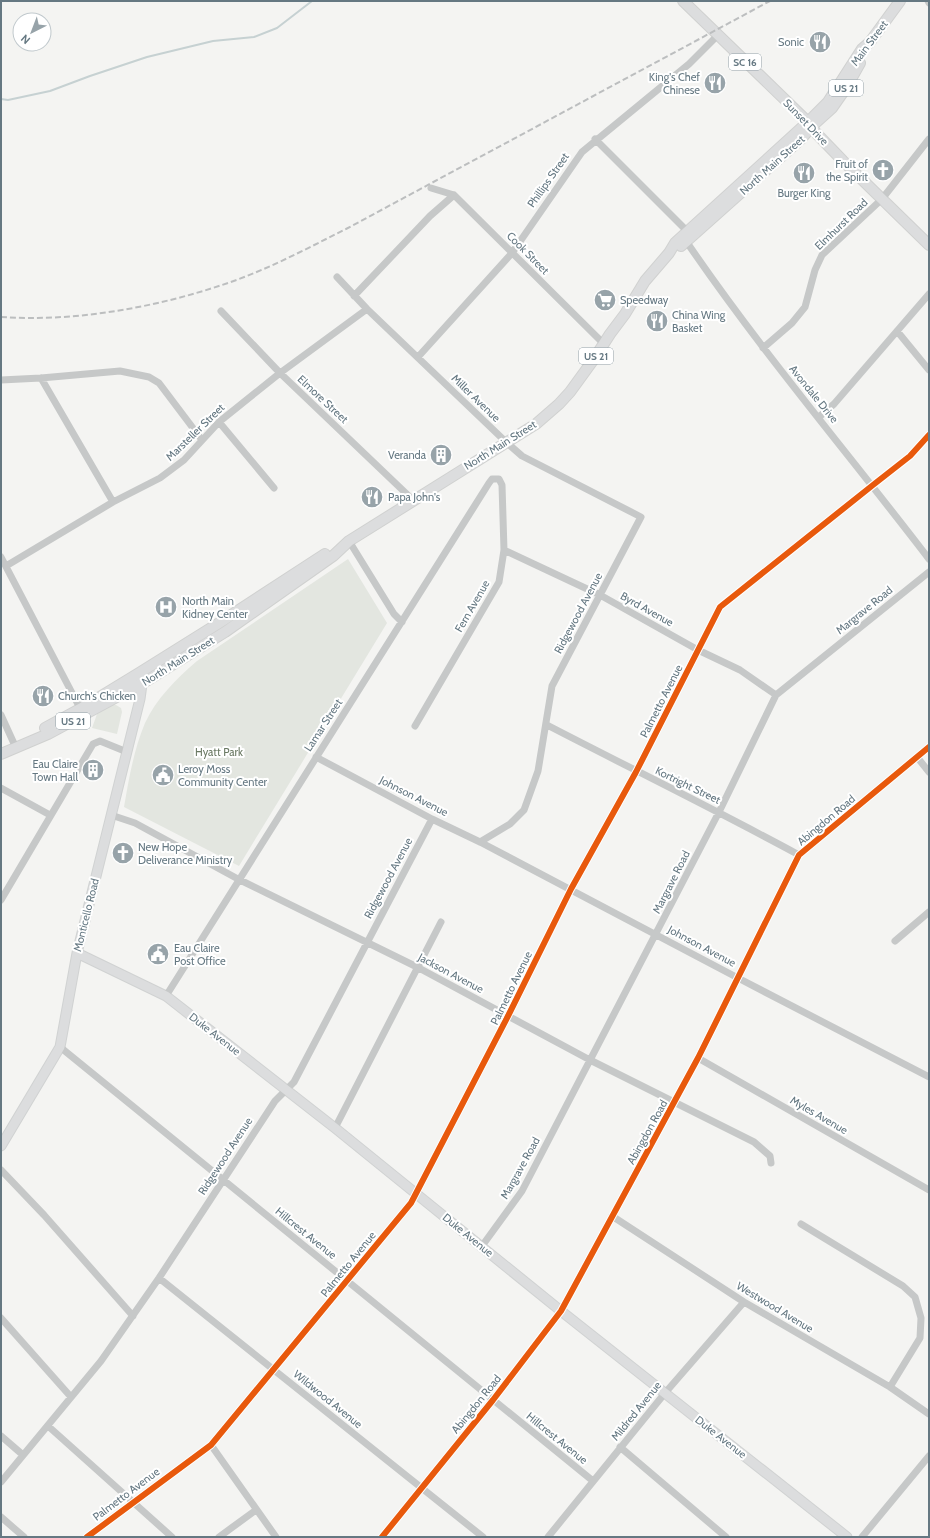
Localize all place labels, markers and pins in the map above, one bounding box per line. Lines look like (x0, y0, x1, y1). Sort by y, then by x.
restaurant icon: Sonic (807, 29, 833, 55)
place label: Sonic (778, 35, 804, 49)
place label: King's Chef Chinese (649, 70, 700, 97)
restaurant icon: King's Chef Chinese (702, 70, 728, 96)
place label: Fruit of the Spirit (826, 157, 868, 184)
church icon: Fruit of the Spirit (870, 157, 896, 183)
restaurant icon: Burger King (791, 160, 817, 186)
place label: Burger King (777, 186, 831, 200)
supermarket icon: Speedway (592, 287, 618, 313)
place label: Speedway (620, 293, 669, 307)
restaurant icon: China Wing Basket (644, 308, 670, 334)
place label: China Wing Basket (672, 308, 726, 335)
building icon: Veranda (428, 442, 454, 468)
place label: Veranda (388, 448, 427, 462)
restaurant icon: Papa John's (359, 484, 385, 510)
place label: Papa John's (388, 490, 441, 504)
hospital icon: North Main Kidney Center (153, 594, 179, 620)
place label: North Main Kidney Center (182, 594, 248, 621)
restaurant icon: Church's Chicken (30, 683, 56, 709)
place label: Church's Chicken (58, 689, 136, 703)
place label: Eau Claire Town Hall (32, 757, 78, 784)
building icon: Eau Claire Town Hall (80, 757, 106, 783)
public building icon: Leroy Moss Community Center (150, 762, 176, 788)
place label: Leroy Moss Community Center (178, 762, 268, 789)
church icon: New Hope Deliverance Ministry (110, 840, 136, 866)
place label: New Hope Deliverance Ministry (138, 840, 233, 867)
public building icon: Eau Claire Post Office (145, 941, 171, 967)
place label: Eau Claire Post Office (174, 941, 226, 968)

